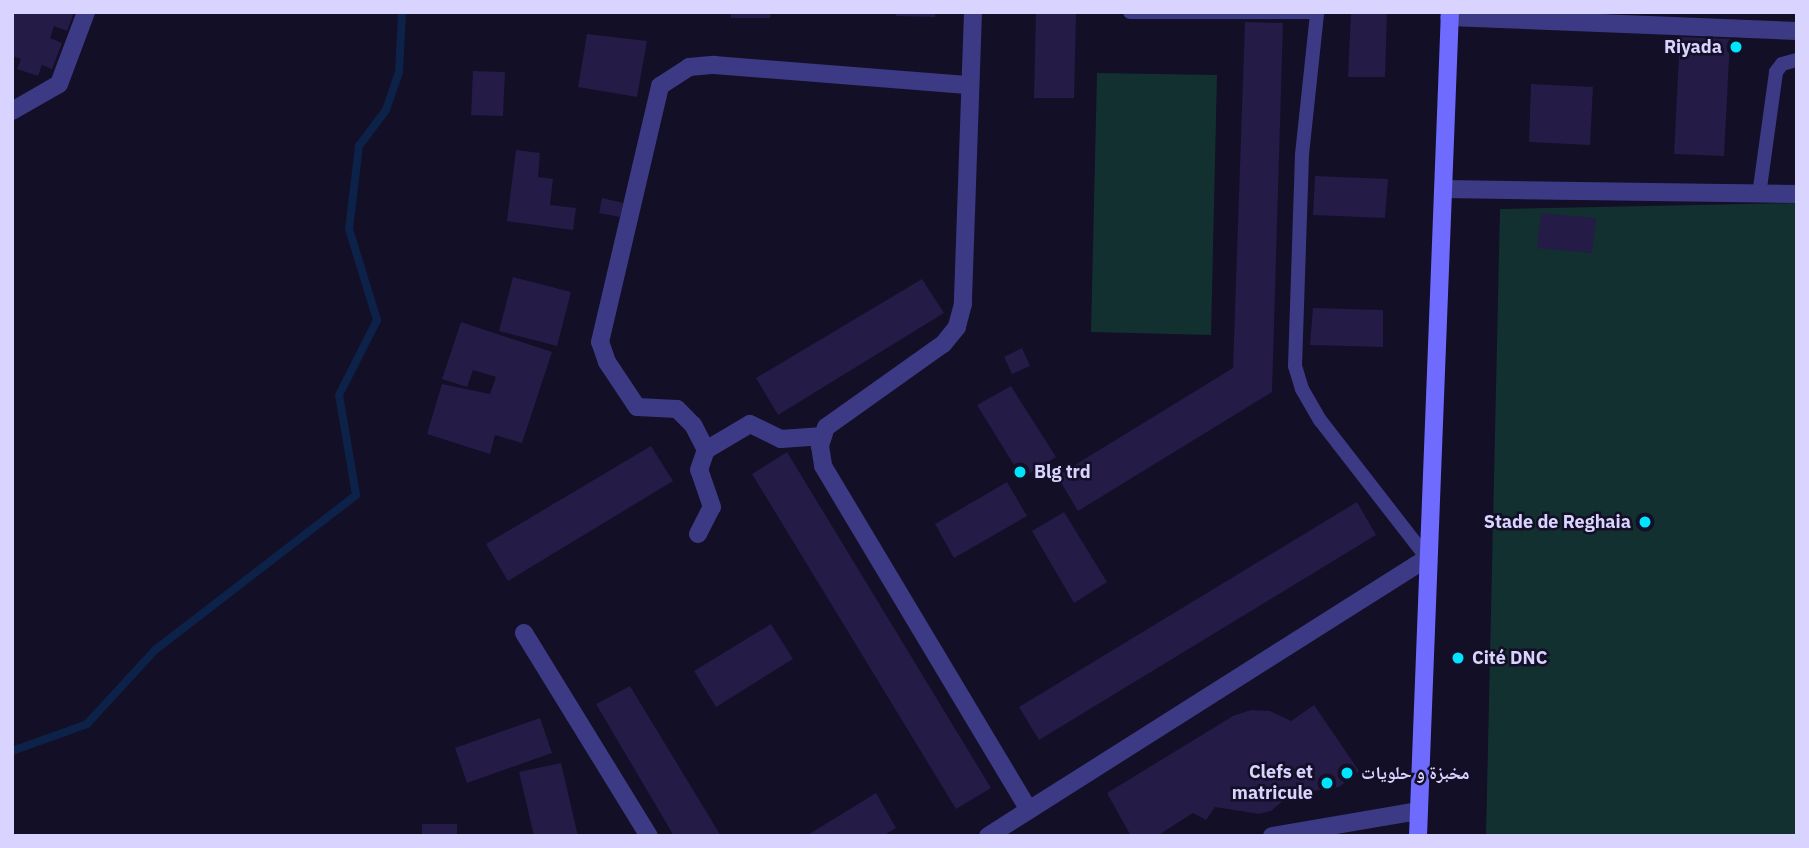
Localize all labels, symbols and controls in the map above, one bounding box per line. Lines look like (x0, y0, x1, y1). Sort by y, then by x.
place label: Riyada (1664, 36, 1722, 58)
marker: Riyada (1728, 39, 1744, 55)
place label: Blg trd (1034, 461, 1091, 483)
marker: Blg trd (1012, 464, 1028, 480)
place label: Stade de Reghaia (1484, 511, 1631, 533)
marker: Stade de Reghaia (1637, 514, 1653, 530)
place label: Cité DNC (1472, 647, 1547, 669)
marker: Cité DNC (1450, 650, 1466, 666)
place label: Clefs et matricule (1232, 762, 1313, 804)
place label: مخبزة و حلويات (1361, 762, 1470, 784)
marker: مخبزة و حلويات (1339, 765, 1355, 781)
marker: Clefs et matricule (1319, 775, 1335, 791)

